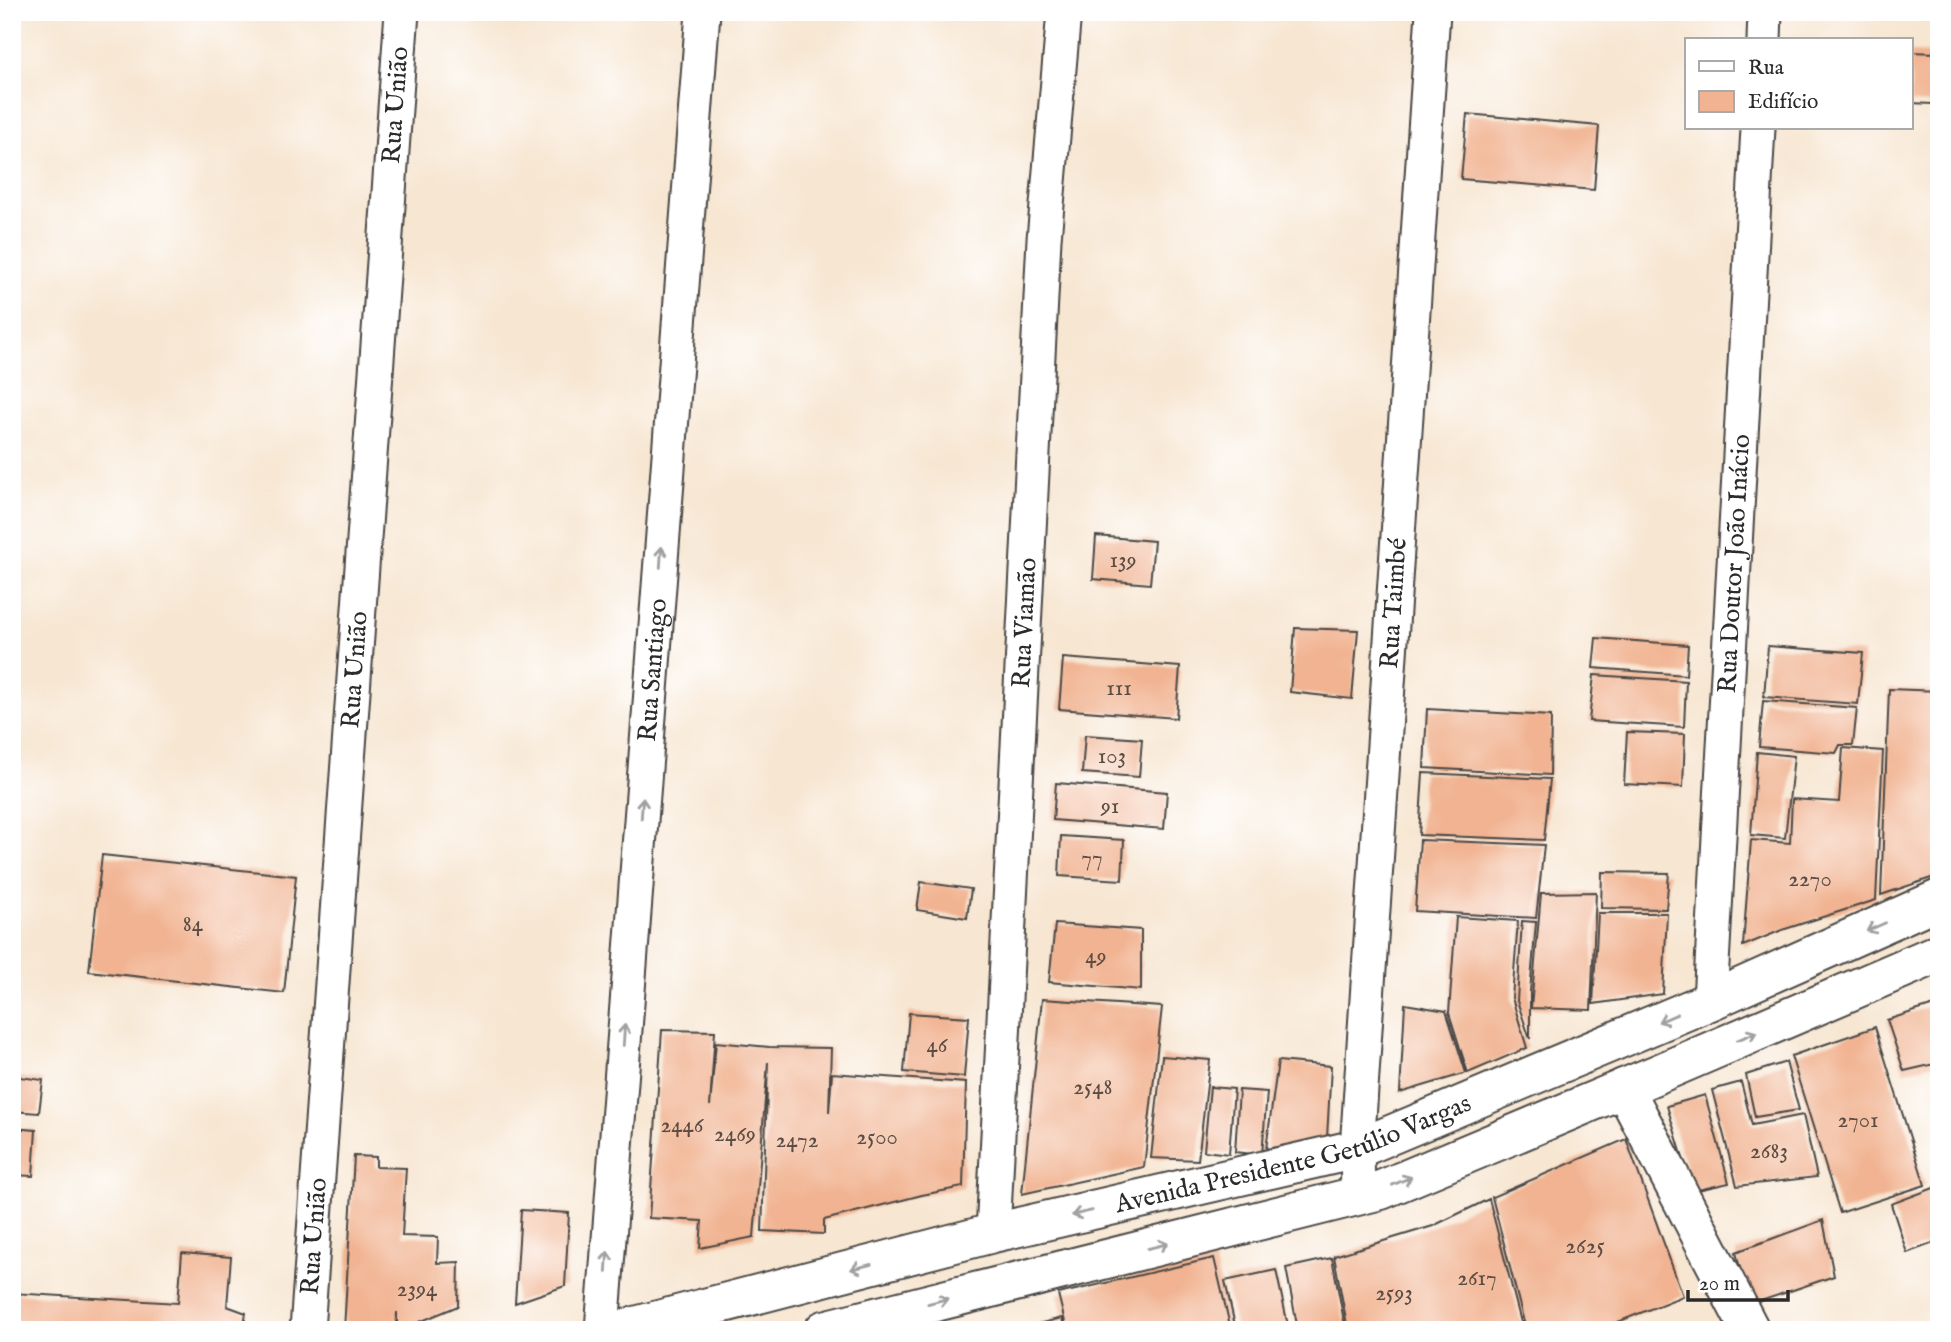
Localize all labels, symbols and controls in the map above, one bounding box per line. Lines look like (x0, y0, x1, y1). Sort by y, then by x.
legend (1685, 38, 1912, 130)
street label: Rua União (375, 45, 416, 165)
text: Rua (1748, 55, 1785, 82)
text: Edifício (1748, 89, 1818, 116)
street label: Rua Doutor João Inácio (1710, 433, 1758, 694)
street label: Rua Taimbé (1373, 537, 1414, 670)
one-way arrow (655, 546, 668, 569)
house number: 139 (1109, 546, 1137, 575)
street label: Rua Viamão (1004, 557, 1044, 689)
street label: Rua Santiago (631, 597, 675, 743)
street label: Rua União (334, 610, 375, 730)
house number: 111 (1106, 674, 1132, 703)
house number: 103 (1098, 742, 1126, 771)
house number: 91 (1100, 792, 1119, 821)
one-way arrow (636, 797, 649, 820)
house number: 77 (1081, 844, 1103, 873)
house number: 2270 (1788, 865, 1832, 894)
house number: 84 (183, 910, 204, 939)
one-way arrow (1866, 921, 1888, 934)
house number: 49 (1085, 942, 1107, 971)
one-way arrow (1658, 1012, 1679, 1025)
one-way arrow (618, 1024, 631, 1047)
one-way arrow (1735, 1029, 1757, 1042)
house number: 46 (927, 1031, 949, 1060)
house number: 2548 (1073, 1073, 1113, 1102)
street label: Avenida Presidente Getúlio Vargas (1111, 1087, 1476, 1221)
house number: 2701 (1837, 1106, 1879, 1135)
house number: 2446 (660, 1111, 705, 1140)
house number: 2469 (714, 1120, 756, 1149)
house number: 2500 (856, 1123, 898, 1152)
house number: 2472 (776, 1126, 818, 1155)
house number: 2683 (1750, 1137, 1788, 1166)
one-way arrow (1390, 1174, 1412, 1187)
street label: Rua União (293, 1176, 334, 1296)
one-way arrow (1071, 1206, 1094, 1220)
house number: 2625 (1565, 1232, 1605, 1261)
one-way arrow (1146, 1239, 1169, 1252)
one-way arrow (601, 1251, 614, 1273)
scale bar (1688, 1258, 1788, 1302)
one-way arrow (850, 1261, 873, 1274)
house number: 2617 (1457, 1264, 1497, 1293)
text: 20 m (1699, 1271, 1740, 1298)
house number: 2394 (397, 1275, 438, 1304)
house number: 2593 (1375, 1279, 1413, 1308)
one-way arrow (926, 1294, 948, 1307)

